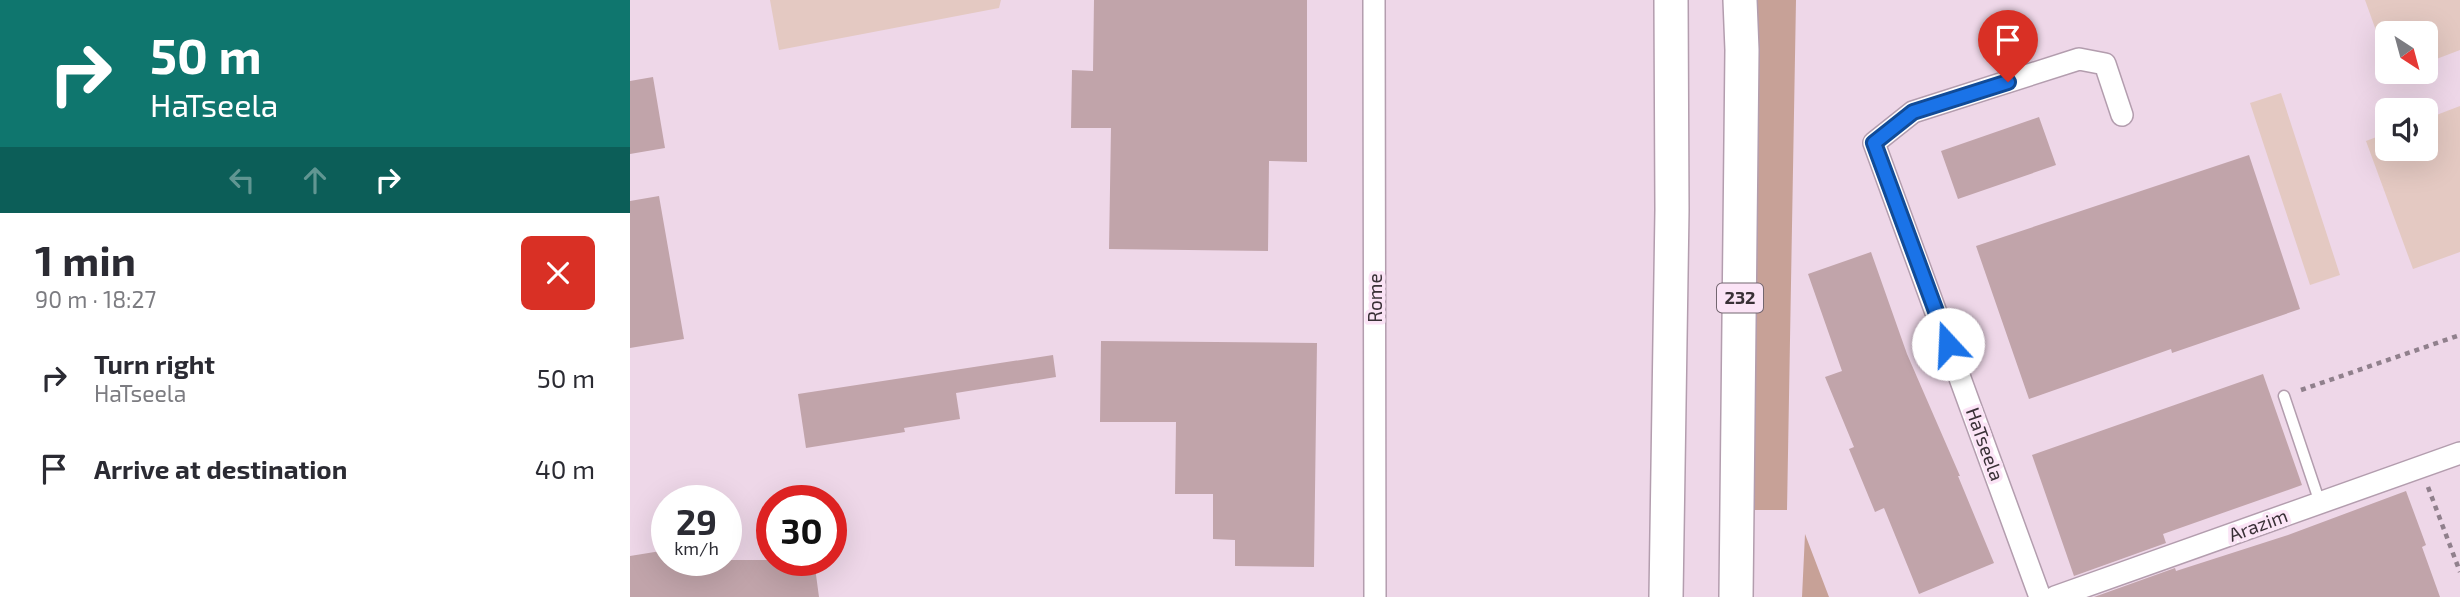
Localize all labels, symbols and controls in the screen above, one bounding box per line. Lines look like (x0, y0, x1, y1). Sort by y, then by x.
pin (1978, 10, 2038, 82)
icon: arrive (1989, 21, 2027, 59)
north arrow (2375, 21, 2438, 84)
map controls (2375, 21, 2438, 161)
text: 50 m (150, 25, 262, 84)
icon: right (35, 28, 126, 119)
text: HaTseela (150, 85, 278, 123)
button: sound (2375, 98, 2438, 161)
icon: left (223, 161, 261, 199)
icon: ahead (296, 161, 334, 199)
icon: right (369, 161, 407, 199)
text: 1 min (35, 234, 136, 284)
button: close (521, 236, 595, 310)
street label: Rome (1363, 273, 1386, 323)
road number: 232 (1717, 284, 1763, 312)
text: 90 m · 18:27 (35, 285, 156, 313)
position arrow (1911, 307, 1985, 381)
text: Turn right (94, 348, 215, 379)
icon: right (35, 359, 73, 397)
text: 50 m (537, 362, 595, 393)
text: HaTseela (94, 379, 186, 407)
street label: HaTseela (1962, 404, 2009, 484)
icon: arrive (35, 450, 73, 488)
text: Arrive at destination (94, 453, 347, 484)
text: 40 m (535, 453, 595, 484)
speed limit sign: 30 (756, 485, 847, 576)
text: 29 (676, 500, 717, 542)
street label: Arazim (2225, 503, 2290, 546)
text: km/h (674, 537, 719, 559)

